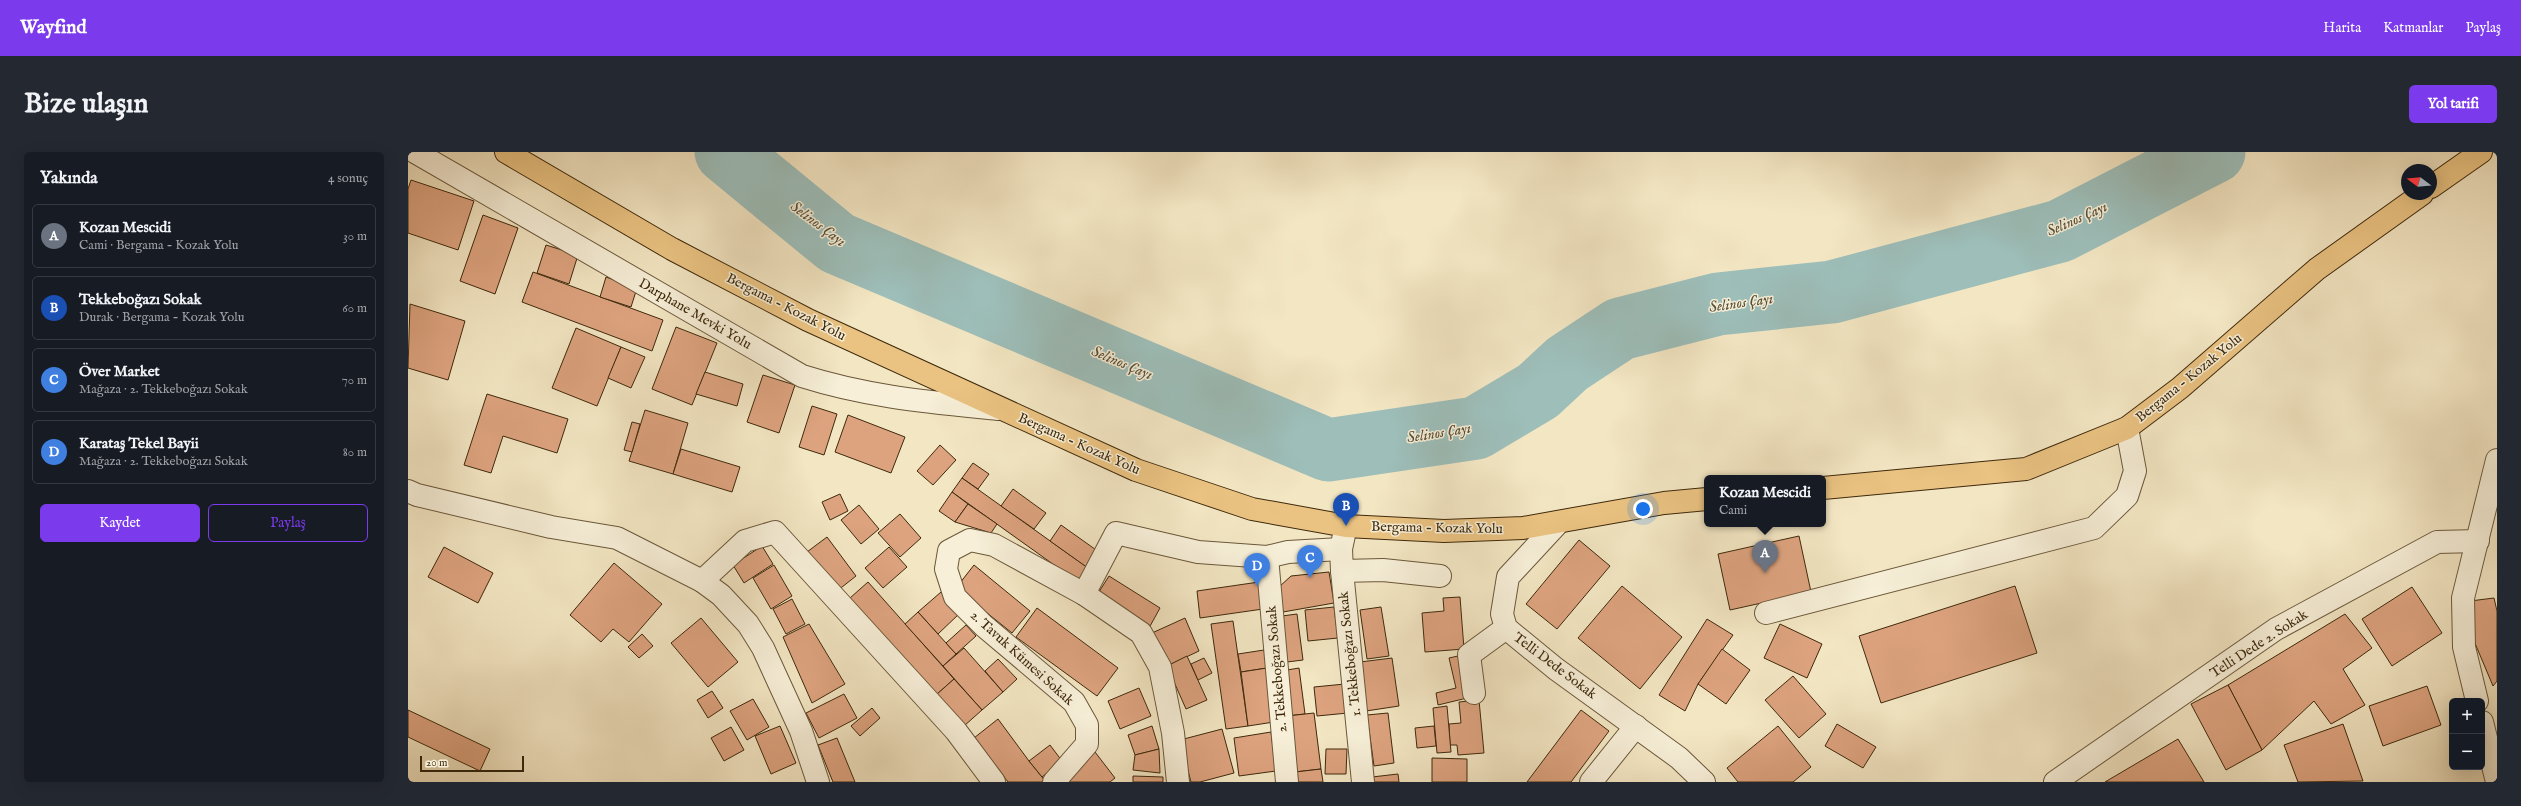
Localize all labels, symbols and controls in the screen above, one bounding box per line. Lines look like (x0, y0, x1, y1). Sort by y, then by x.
text: Wayfind (20, 16, 87, 40)
text: Harita (2323, 19, 2361, 37)
text: Katmanlar (2383, 19, 2444, 37)
text: Paylaş (2466, 19, 2501, 37)
button: Yol tarifi (2409, 85, 2497, 123)
text: Bize ulaşın (24, 87, 148, 122)
north arrow (2401, 164, 2437, 200)
text: Yakında (40, 168, 98, 189)
text: 4 sonuç (328, 170, 368, 187)
water label: Selinos Çayı (787, 197, 849, 251)
water label: Selinos Çayı (2044, 197, 2110, 241)
text: Kozan Mescidi (79, 218, 171, 237)
text: A (50, 228, 58, 245)
text: 30 m (343, 228, 367, 245)
text: Cami · Bergama - Kozak Yolu (79, 237, 238, 254)
street label: Bergama - Kozak Yolu (723, 269, 849, 345)
street label: Darphane Mevki Yolu (635, 274, 755, 354)
water label: Selinos Çayı (1708, 289, 1774, 317)
text: Tekkeboğazı Sokak (79, 290, 202, 309)
text: B (50, 300, 58, 317)
text: 60 m (342, 300, 367, 317)
text: Durak · Bergama - Kozak Yolu (79, 309, 244, 326)
street label: Bergama - Kozak Yolu (2132, 330, 2246, 426)
water label: Selinos Çayı (1089, 342, 1155, 384)
text: Över Market (79, 362, 160, 381)
text: C (49, 372, 59, 389)
text: 70 m (342, 372, 367, 389)
text: Mağaza · 2. Tekkeboğazı Sokak (79, 381, 248, 398)
street label: Bergama - Kozak Yolu (1015, 409, 1143, 479)
water label: Selinos Çayı (1406, 419, 1472, 447)
text: Karataş Tekel Bayii (79, 434, 199, 453)
text: D (49, 444, 59, 461)
text: 80 m (343, 444, 367, 461)
text: Mağaza · 2. Tekkeboğazı Sokak (79, 453, 248, 470)
popup (1704, 475, 1826, 527)
text: Kozan Mescidi (1719, 483, 1811, 502)
pin: B (1333, 493, 1359, 526)
your location (1633, 499, 1653, 519)
text: Cami (1719, 502, 1747, 519)
button: Kaydet (40, 504, 200, 542)
button: Paylaş (208, 504, 368, 542)
street label: Bergama - Kozak Yolu (1371, 518, 1503, 538)
pin: A (1752, 540, 1778, 573)
pin: C (1297, 545, 1323, 578)
pin: D (1244, 553, 1270, 586)
street label: 1. Tekkeboğazı Sokak (1334, 590, 1366, 717)
street label: 2. Tekkeboğazı Sokak (1262, 604, 1292, 733)
street label: Telli Dede 2. Sokak (2207, 605, 2312, 682)
street label: 2. Tavuk Kümesi Sokak (966, 607, 1078, 710)
street label: Telli Dede Sokak (1510, 629, 1601, 704)
map controls (2449, 698, 2485, 770)
button: + (2449, 698, 2485, 734)
button: − (2449, 734, 2485, 770)
scale bar (420, 754, 524, 773)
text: 20 m (426, 756, 447, 770)

